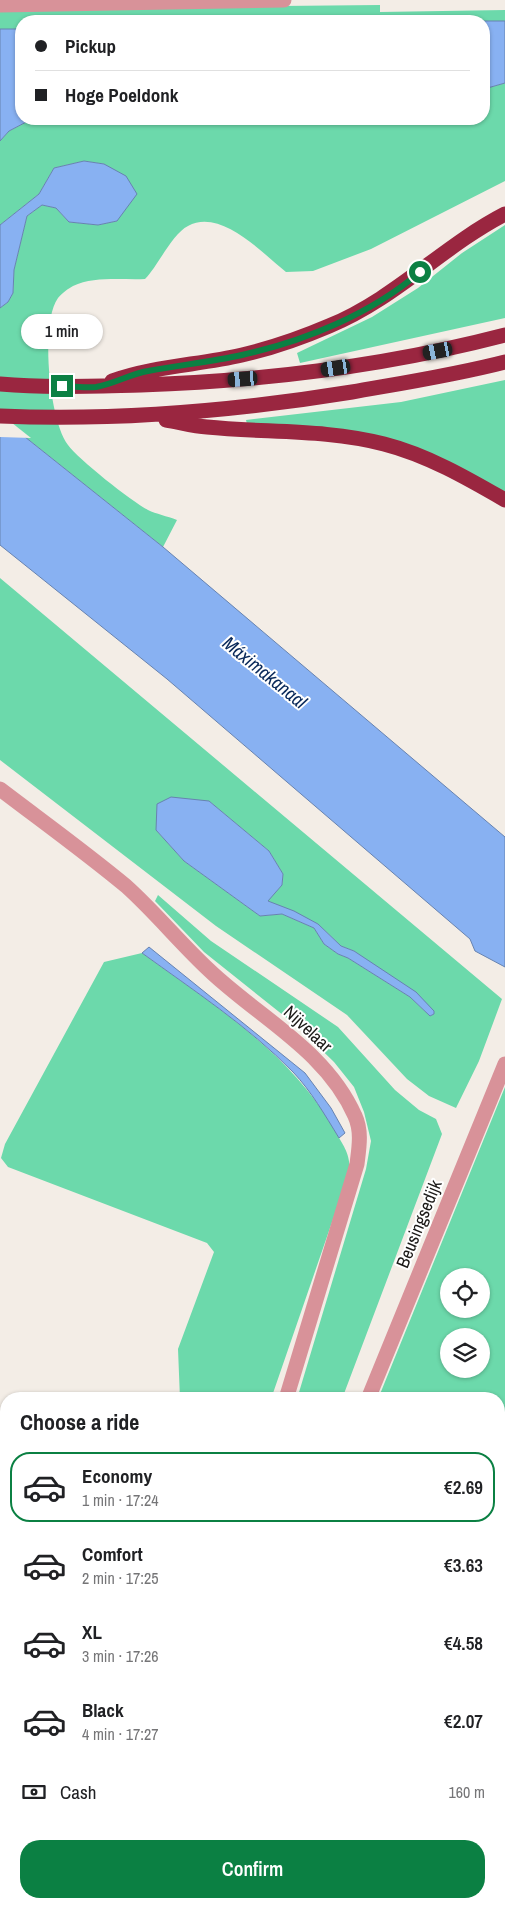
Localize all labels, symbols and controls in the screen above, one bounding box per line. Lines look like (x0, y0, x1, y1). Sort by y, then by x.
text: Pickup (65, 33, 116, 59)
text: Hoge Poeldonk (65, 82, 178, 108)
route start (409, 261, 431, 283)
callout: 1 min (21, 314, 103, 348)
text: 1 min (45, 320, 79, 342)
car (421, 341, 454, 361)
car (320, 358, 351, 378)
car (227, 370, 258, 388)
route end (51, 375, 73, 397)
water label: Máximakanaal (217, 630, 313, 714)
street label: Nijvelaar (279, 1000, 338, 1058)
street label: Beusingsedijk (390, 1176, 448, 1271)
map controls (440, 1268, 490, 1378)
button: locate (440, 1268, 490, 1318)
button: layers (440, 1328, 490, 1378)
text: Choose a ride (20, 1407, 139, 1437)
text: Economy (82, 1463, 152, 1489)
icon: car (22, 1465, 67, 1510)
text: €2.69 (444, 1474, 483, 1500)
text: 1 min · 17:24 (82, 1489, 159, 1511)
text: Comfort (82, 1541, 143, 1567)
icon: car (22, 1543, 67, 1588)
text: €3.63 (444, 1552, 483, 1578)
text: 2 min · 17:25 (82, 1567, 159, 1589)
text: XL (82, 1619, 102, 1645)
icon: car (22, 1621, 67, 1666)
text: €4.58 (444, 1630, 483, 1656)
text: 3 min · 17:26 (82, 1645, 159, 1667)
text: Black (82, 1697, 124, 1723)
icon: car (22, 1699, 67, 1744)
text: €2.07 (444, 1708, 483, 1734)
text: 4 min · 17:27 (82, 1723, 159, 1745)
icon: cash (20, 1778, 48, 1806)
text: Cash (60, 1779, 96, 1805)
text: 160 m (449, 1781, 485, 1803)
button: Confirm (20, 1840, 485, 1898)

